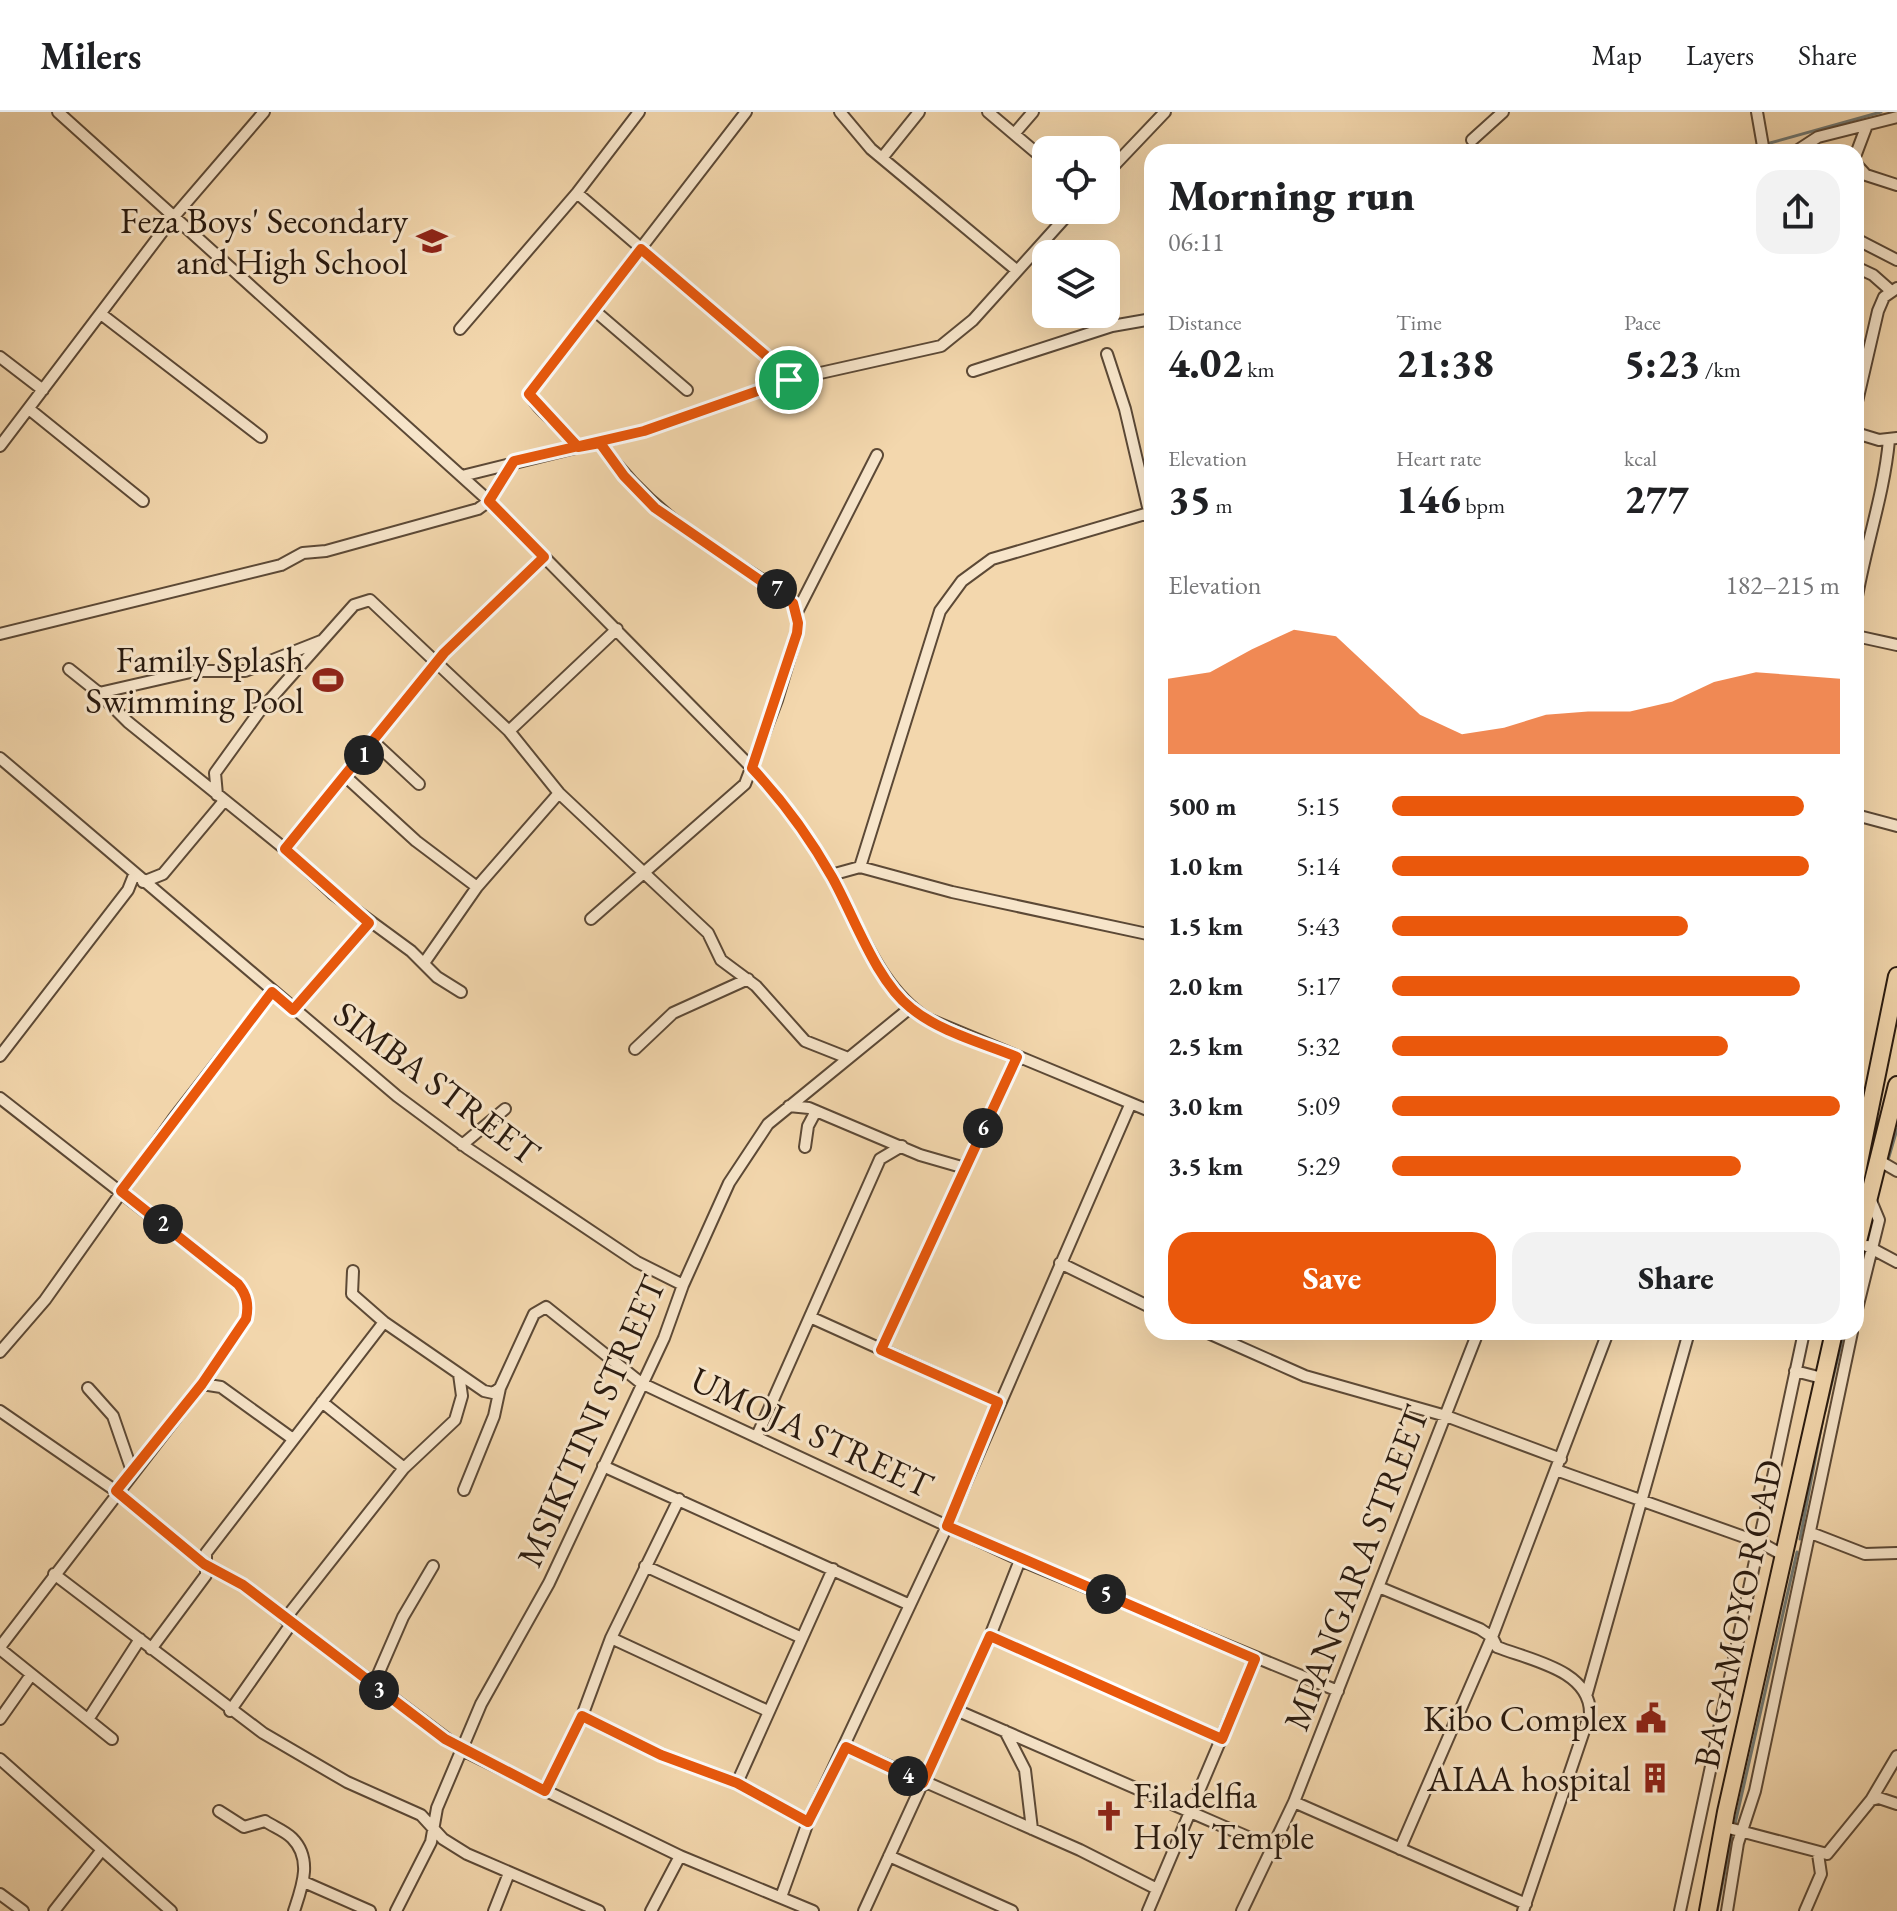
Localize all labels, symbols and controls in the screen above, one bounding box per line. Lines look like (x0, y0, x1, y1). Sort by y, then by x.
text: Milers (40, 31, 142, 80)
text: Map (1592, 37, 1642, 73)
text: Layers (1686, 37, 1754, 73)
text: Share (1798, 37, 1857, 73)
map controls (1032, 136, 1120, 328)
button: locate (1032, 136, 1120, 224)
text: Morning run (1168, 166, 1415, 223)
button: share (1756, 170, 1840, 254)
place label: Feza Boys' Secondary and High School (120, 197, 408, 285)
school or university icon: Feza Boys' Secondary and High School (415, 224, 449, 258)
text: 06:11 (1168, 225, 1224, 259)
button: layers (1032, 240, 1120, 328)
text: Distance (1168, 308, 1241, 337)
text: Time (1396, 308, 1442, 337)
text: Pace (1624, 308, 1661, 337)
text: 4.02 (1168, 337, 1243, 389)
text: 21:38 (1396, 337, 1494, 389)
text: 5:23 (1624, 337, 1700, 389)
pin (755, 346, 823, 414)
text: km (1243, 355, 1275, 384)
text: /km (1700, 355, 1741, 384)
icon: arrive (767, 358, 811, 402)
text: Elevation (1168, 444, 1247, 473)
text: Heart rate (1396, 444, 1481, 473)
text: kcal (1624, 444, 1657, 473)
text: 35 (1168, 473, 1211, 525)
text: 146 (1396, 473, 1461, 525)
text: 277 (1624, 473, 1689, 525)
text: m (1211, 491, 1233, 520)
text: bpm (1461, 491, 1505, 520)
text: Elevation (1168, 568, 1262, 602)
text: 182–215 m (1725, 568, 1840, 602)
pin: 7 (757, 569, 797, 609)
text: 7 (771, 574, 783, 603)
place label: Family Splash Swimming Pool (85, 636, 304, 724)
sports icon: Family Splash Swimming Pool (311, 663, 345, 697)
pin: 1 (344, 735, 384, 775)
text: 1 (358, 740, 370, 769)
text: 500 m (1168, 789, 1236, 823)
text: 5:15 (1296, 789, 1340, 823)
text: 1.0 km (1168, 849, 1243, 883)
text: 5:14 (1296, 849, 1340, 883)
text: 1.5 km (1168, 909, 1243, 943)
text: 5:43 (1296, 909, 1340, 943)
text: 2.0 km (1168, 969, 1243, 1003)
text: 5:17 (1296, 969, 1340, 1003)
street label: SIMBA STREET (325, 990, 550, 1176)
text: 2.5 km (1168, 1029, 1243, 1063)
text: 5:32 (1296, 1029, 1340, 1063)
text: 3.0 km (1168, 1089, 1243, 1123)
text: 5:09 (1296, 1089, 1340, 1123)
pin: 6 (963, 1108, 1003, 1148)
text: 6 (977, 1113, 989, 1142)
text: 3.5 km (1168, 1149, 1243, 1183)
text: 5:29 (1296, 1149, 1340, 1183)
pin: 2 (143, 1204, 183, 1244)
text: 2 (157, 1209, 169, 1238)
button: Save (1168, 1232, 1496, 1324)
button: Share (1512, 1232, 1840, 1324)
street label: MSIKITINI STREET (506, 1267, 677, 1574)
street label: UMOJA STREET (683, 1355, 941, 1509)
street label: MPANGARA STREET (1272, 1398, 1440, 1737)
street label: BAGAMOYO ROAD (1682, 1455, 1794, 1773)
pin: 5 (1086, 1574, 1126, 1614)
text: 5 (1100, 1579, 1112, 1608)
pin: 3 (359, 1670, 399, 1710)
text: 3 (373, 1675, 385, 1704)
place label: Kibo Complex (1423, 1695, 1628, 1742)
public building icon: Kibo Complex (1634, 1701, 1668, 1735)
place label: AIAA hospital (1426, 1755, 1631, 1802)
pin: 4 (888, 1756, 928, 1796)
text: 4 (902, 1761, 914, 1790)
building icon: AIAA hospital (1638, 1761, 1672, 1795)
place label: Filadelfia Holy Temple (1133, 1772, 1314, 1860)
church icon: Filadelfia Holy Temple (1092, 1799, 1126, 1833)

